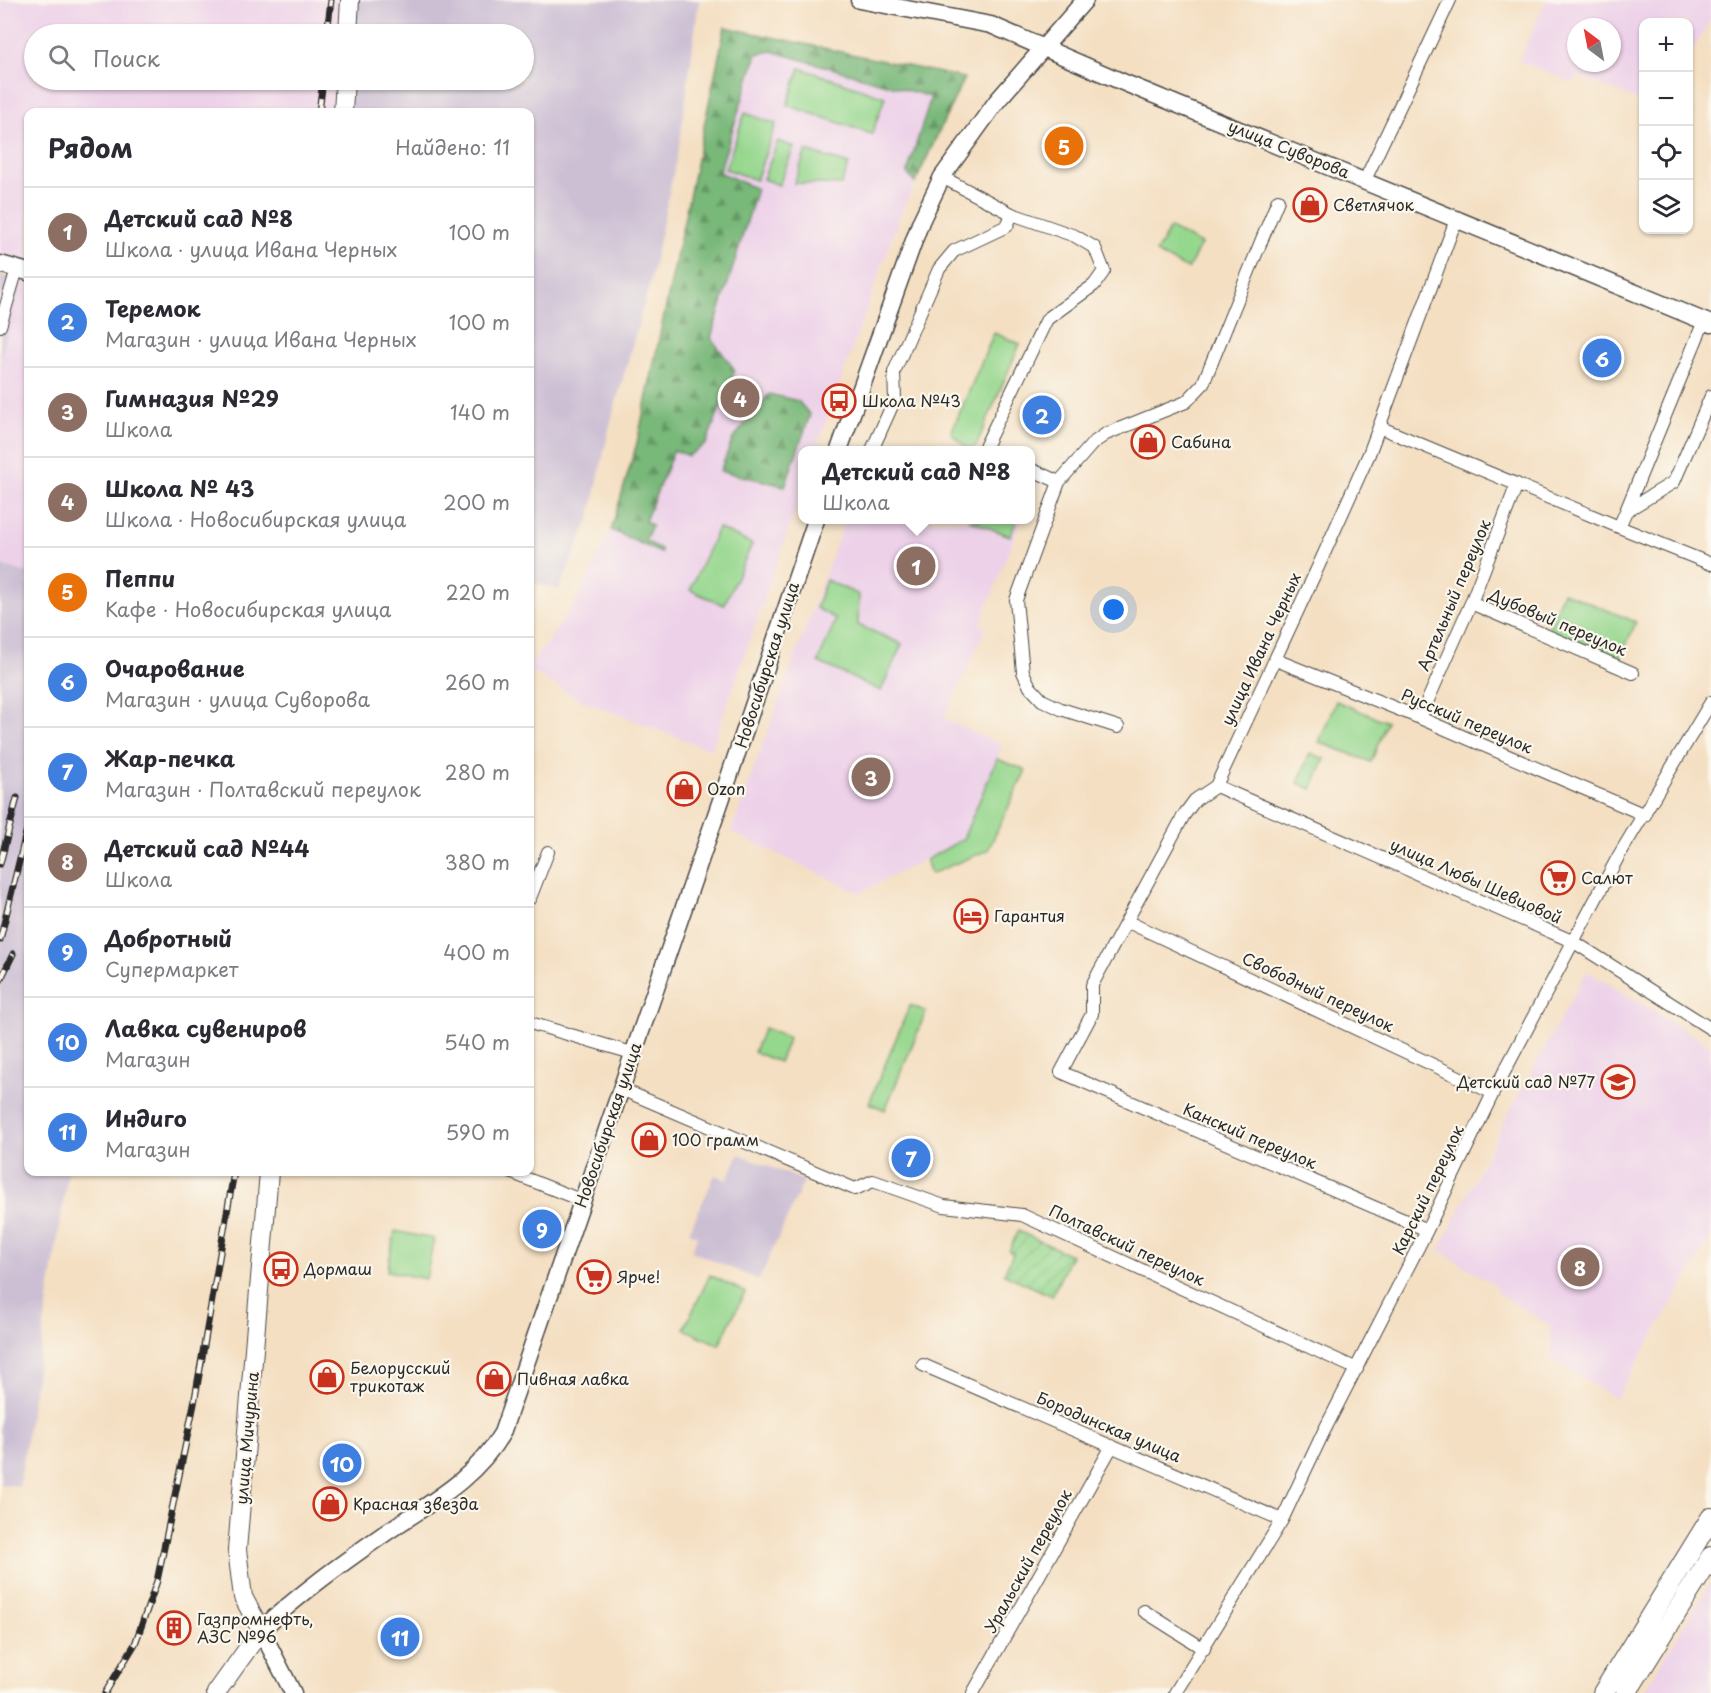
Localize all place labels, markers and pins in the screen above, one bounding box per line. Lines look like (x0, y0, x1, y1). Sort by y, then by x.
pin: 5 (1044, 124, 1084, 168)
shop icon: Светлячок (1292, 187, 1328, 223)
place label: Светлячок (1333, 192, 1415, 216)
pin: 6 (1582, 336, 1622, 380)
pin: 4 (720, 376, 760, 420)
bus stop icon: Школа №43 (821, 383, 857, 419)
place label: Школа №43 (862, 388, 961, 412)
pin: 2 (1022, 392, 1062, 438)
shop icon: Сабина (1130, 424, 1166, 460)
place label: Сабина (1171, 429, 1231, 453)
pin: 1 (896, 544, 936, 588)
pin: 3 (852, 754, 890, 800)
shop icon: Ozon (666, 771, 702, 807)
place label: Ozon (707, 776, 745, 800)
supermarket icon: Салют (1540, 860, 1576, 896)
place label: Салют (1581, 865, 1633, 889)
hotel icon: Гарантия (953, 898, 989, 934)
place label: Гарантия (994, 903, 1065, 927)
school or university icon: Детский сад №77 (1600, 1064, 1636, 1100)
place label: Детский сад №77 (1456, 1069, 1595, 1093)
shop icon: 100 грамм (631, 1122, 667, 1158)
place label: 100 грамм (672, 1127, 759, 1151)
pin: 7 (892, 1136, 930, 1180)
pin: 9 (522, 1206, 562, 1252)
pin: 8 (1560, 1244, 1600, 1290)
bus stop icon: Дормаш (263, 1251, 299, 1287)
place label: Дормаш (303, 1256, 372, 1280)
supermarket icon: Ярче! (576, 1259, 612, 1295)
place label: Ярче! (616, 1264, 660, 1288)
place label: Белорусский трикотаж (350, 1355, 450, 1397)
shop icon: Белорусский трикотаж (309, 1359, 345, 1395)
shop icon: Пивная лавка (476, 1361, 512, 1397)
place label: Пивная лавка (517, 1366, 629, 1390)
pin: 10 (322, 1440, 362, 1486)
shop icon: Красная звезда (312, 1486, 348, 1522)
place label: Красная звезда (353, 1491, 478, 1515)
place label: Газпромнефть, АЗС №96 (197, 1606, 314, 1648)
building icon: Газпромнефть, АЗС №96 (156, 1610, 192, 1646)
pin: 11 (380, 1614, 420, 1660)

